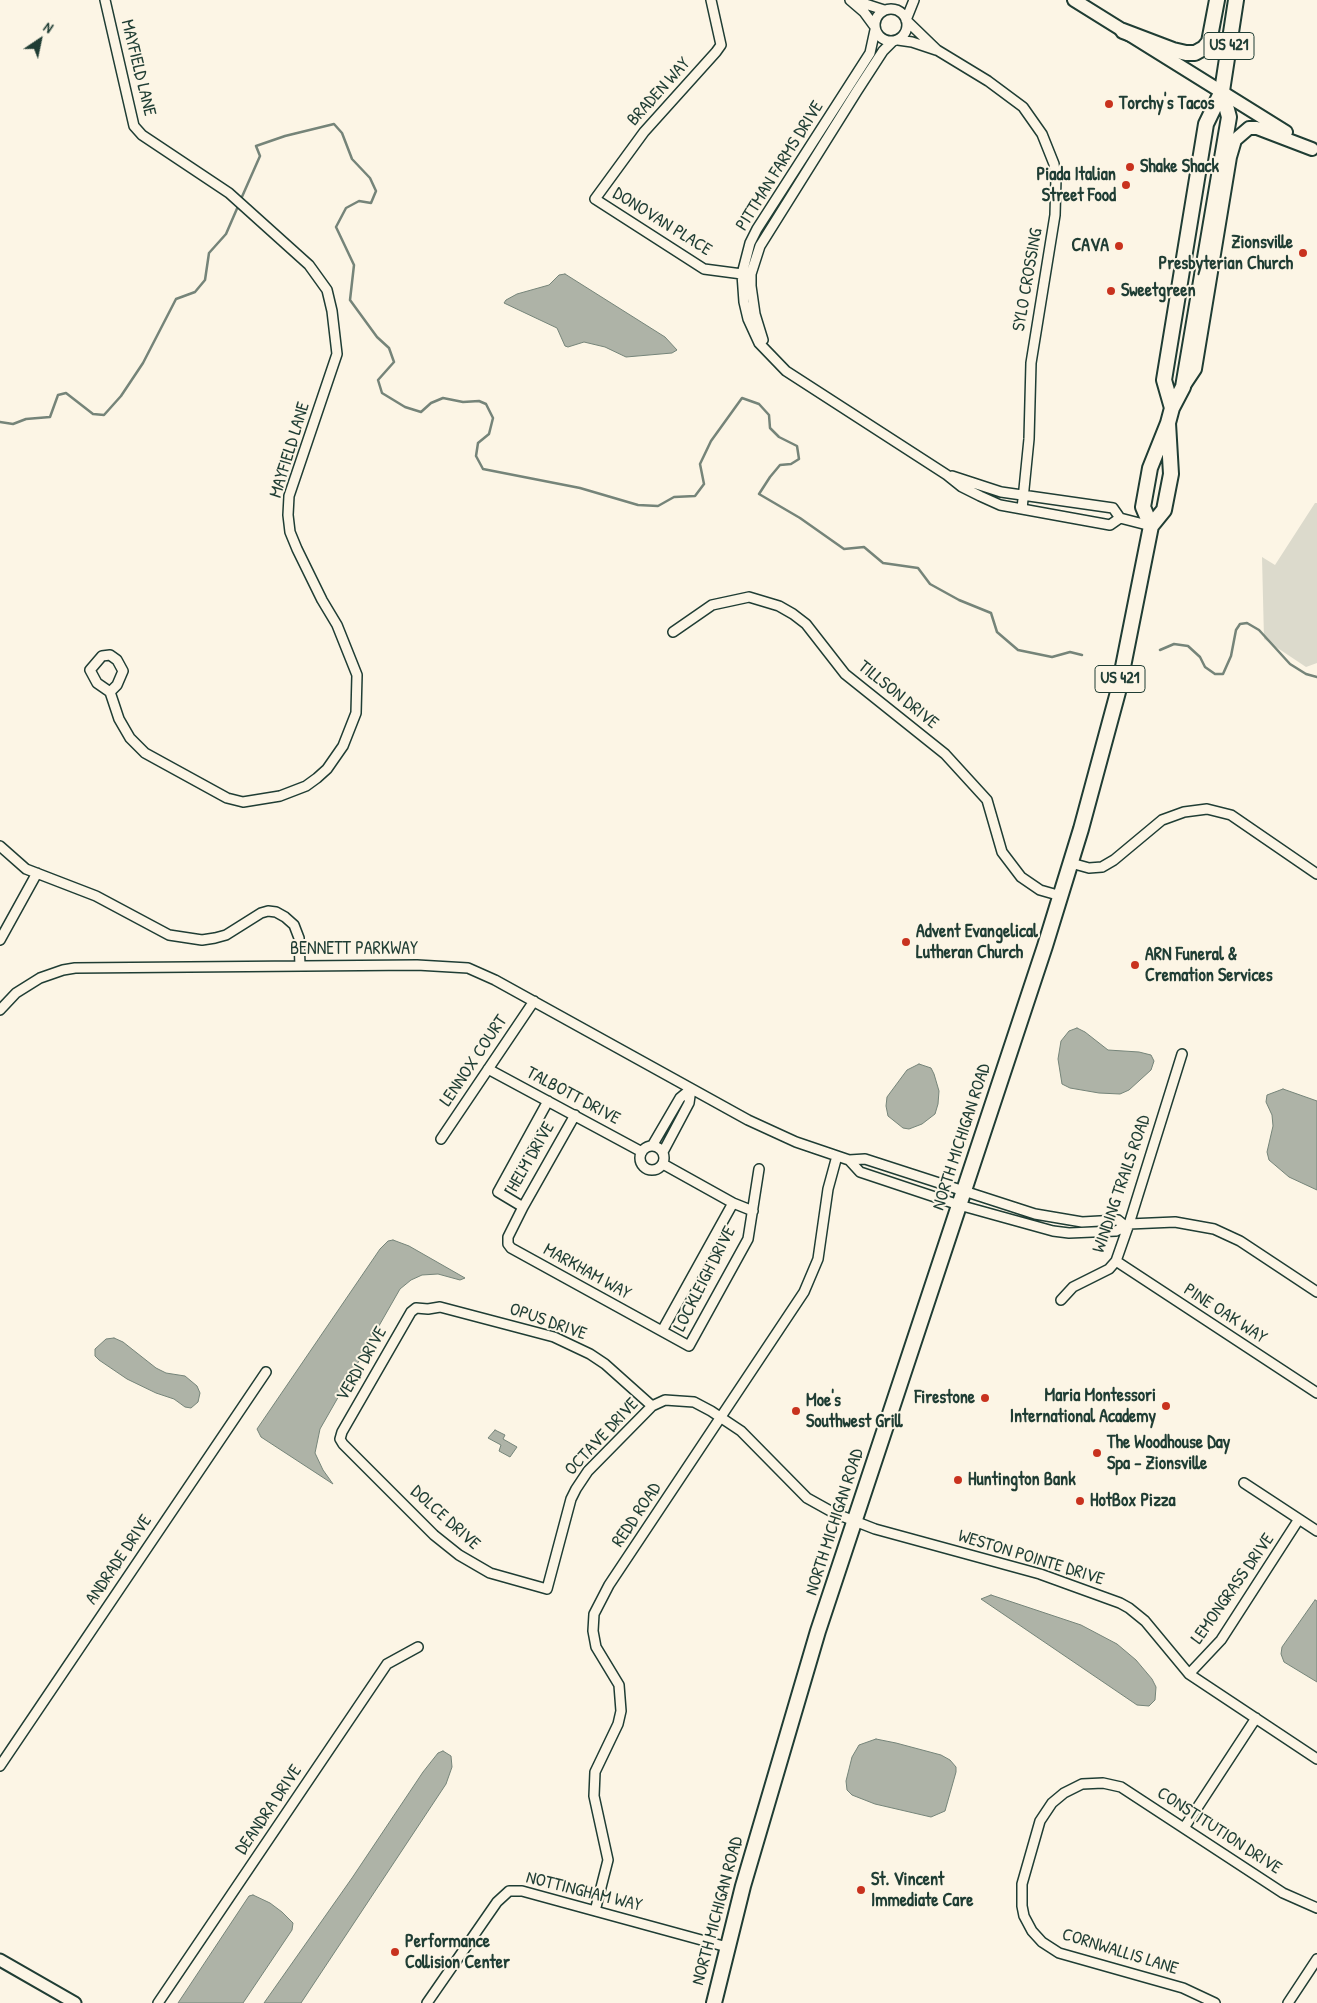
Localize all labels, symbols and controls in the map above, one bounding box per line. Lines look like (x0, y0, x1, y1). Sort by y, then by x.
north arrow (15, 15, 65, 65)
text: N (40, 17, 57, 37)
street label: MAYFIELD LANE (116, 17, 160, 119)
road number: US 421 (1204, 32, 1254, 59)
street label: BRADEN WAY (623, 54, 695, 130)
place label: Torchy's Tacos (1119, 93, 1214, 115)
street label: PITTMAN FARMS DRIVE (731, 97, 829, 235)
marker: Torchy's Tacos (1103, 98, 1115, 110)
place label: Shake Shack (1140, 156, 1219, 178)
marker: Shake Shack (1124, 161, 1136, 173)
place label: Piada Italian Street Food (1037, 164, 1116, 206)
marker: Piada Italian Street Food (1120, 179, 1132, 191)
street label: DONOVAN PLACE (608, 183, 716, 261)
street label: SYLO CROSSING (1008, 227, 1048, 333)
place label: Zionsville Presbyterian Church (1159, 232, 1293, 274)
place label: CAVA (1071, 235, 1109, 257)
marker: CAVA (1113, 240, 1125, 252)
marker: Zionsville Presbyterian Church (1297, 247, 1309, 259)
place label: Sweetgreen (1121, 280, 1196, 302)
marker: Sweetgreen (1105, 285, 1117, 297)
street label: MAYFIELD LANE (265, 400, 315, 500)
street label: TILLSON DRIVE (853, 656, 943, 734)
road number: US 421 (1095, 666, 1145, 692)
place label: Advent Evangelical Lutheran Church (916, 921, 1038, 964)
marker: Advent Evangelical Lutheran Church (900, 936, 912, 948)
street label: BENNETT PARKWAY (290, 938, 418, 960)
place label: ARN Funeral & Cremation Services (1145, 944, 1273, 986)
marker: ARN Funeral & Cremation Services (1129, 959, 1141, 971)
street label: LENNOX COURT (436, 1011, 512, 1111)
street label: NORTH MICHIGAN ROAD (928, 1061, 996, 1213)
street label: TALBOTT DRIVE (522, 1062, 624, 1130)
street label: WINDING TRAILS ROAD (1088, 1112, 1156, 1256)
street label: HELM DRIVE (502, 1118, 560, 1196)
street label: LOCKLEIGH DRIVE (669, 1223, 741, 1335)
street label: MARKHAM WAY (539, 1239, 635, 1305)
street label: PINE OAK WAY (1179, 1279, 1271, 1349)
street label: OPUS DRIVE (507, 1299, 589, 1345)
street label: VERDI DRIVE (332, 1323, 392, 1405)
place label: Maria Montessori International Academy (1010, 1385, 1156, 1428)
place label: Firestone (914, 1387, 975, 1409)
place label: Moe's Southwest Grill (806, 1390, 903, 1432)
marker: Firestone (979, 1392, 991, 1404)
street label: OCTAVE DRIVE (561, 1394, 643, 1480)
marker: Maria Montessori International Academy (1160, 1400, 1172, 1412)
marker: Moe's Southwest Grill (790, 1405, 802, 1417)
place label: The Woodhouse Day Spa - Zionsville (1107, 1432, 1230, 1475)
street label: NORTH MICHIGAN ROAD (801, 1446, 869, 1598)
marker: The Woodhouse Day Spa - Zionsville (1091, 1447, 1103, 1459)
place label: Huntington Bank (968, 1469, 1076, 1491)
marker: Huntington Bank (952, 1474, 964, 1486)
street label: REDD ROAD (608, 1479, 666, 1551)
street label: DOLCE DRIVE (406, 1481, 484, 1555)
place label: HotBox Pizza (1090, 1490, 1176, 1512)
marker: HotBox Pizza (1074, 1495, 1086, 1507)
street label: ANDRADE DRIVE (81, 1511, 157, 1609)
street label: WESTON POINTE DRIVE (955, 1526, 1107, 1590)
street label: LEMONGRASS DRIVE (1187, 1529, 1279, 1649)
street label: DEANDRA DRIVE (231, 1761, 307, 1859)
street label: CONSTITUTION DRIVE (1153, 1783, 1285, 1879)
street label: NORTH MICHIGAN ROAD (688, 1834, 748, 1988)
street label: NOTTINGHAM WAY (524, 1867, 644, 1917)
place label: St. Vincent Immediate Care (871, 1869, 973, 1912)
marker: St. Vincent Immediate Care (855, 1884, 867, 1896)
street label: CORNWALLIS LANE (1059, 1924, 1181, 1980)
place label: Performance Collision Center (405, 1931, 510, 1974)
marker: Performance Collision Center (389, 1946, 401, 1958)

